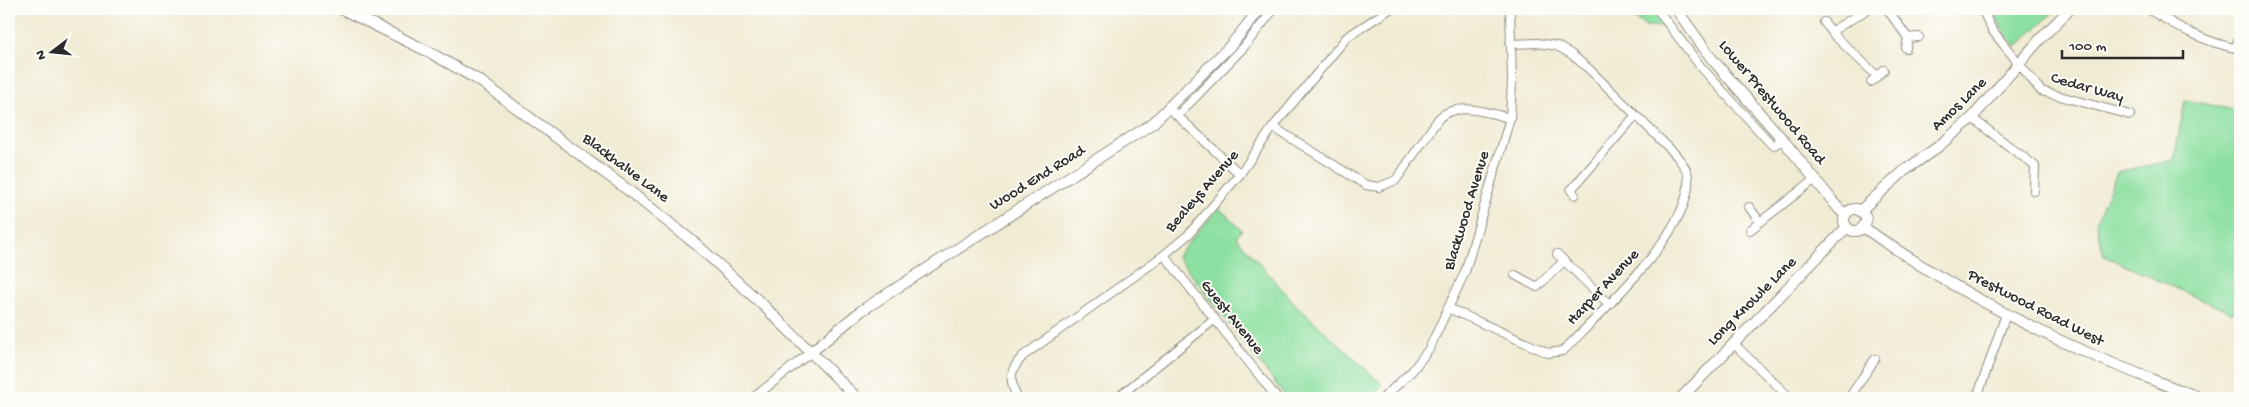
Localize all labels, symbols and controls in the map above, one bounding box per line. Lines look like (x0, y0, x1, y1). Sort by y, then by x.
north arrow (28, 28, 78, 78)
scale bar (2062, 28, 2183, 60)
street label: Lower Prestwood Road (1713, 37, 1830, 170)
text: 100 m (2068, 38, 2107, 56)
text: N (32, 48, 51, 62)
street label: Cedar Way (2048, 70, 2126, 109)
street label: Amos Lane (1928, 74, 1992, 136)
street label: Blackhalve Lane (577, 130, 673, 208)
street label: Wood End Road (987, 141, 1091, 216)
street label: Bealeys Avenue (1161, 146, 1244, 238)
street label: Blackwood Avenue (1441, 148, 1495, 274)
street label: Harper Avenue (1564, 245, 1645, 330)
street label: Long Knowle Lane (1705, 253, 1802, 350)
street label: Prestwood Road West (1963, 266, 2108, 352)
street label: Guest Avenue (1195, 277, 1267, 360)

